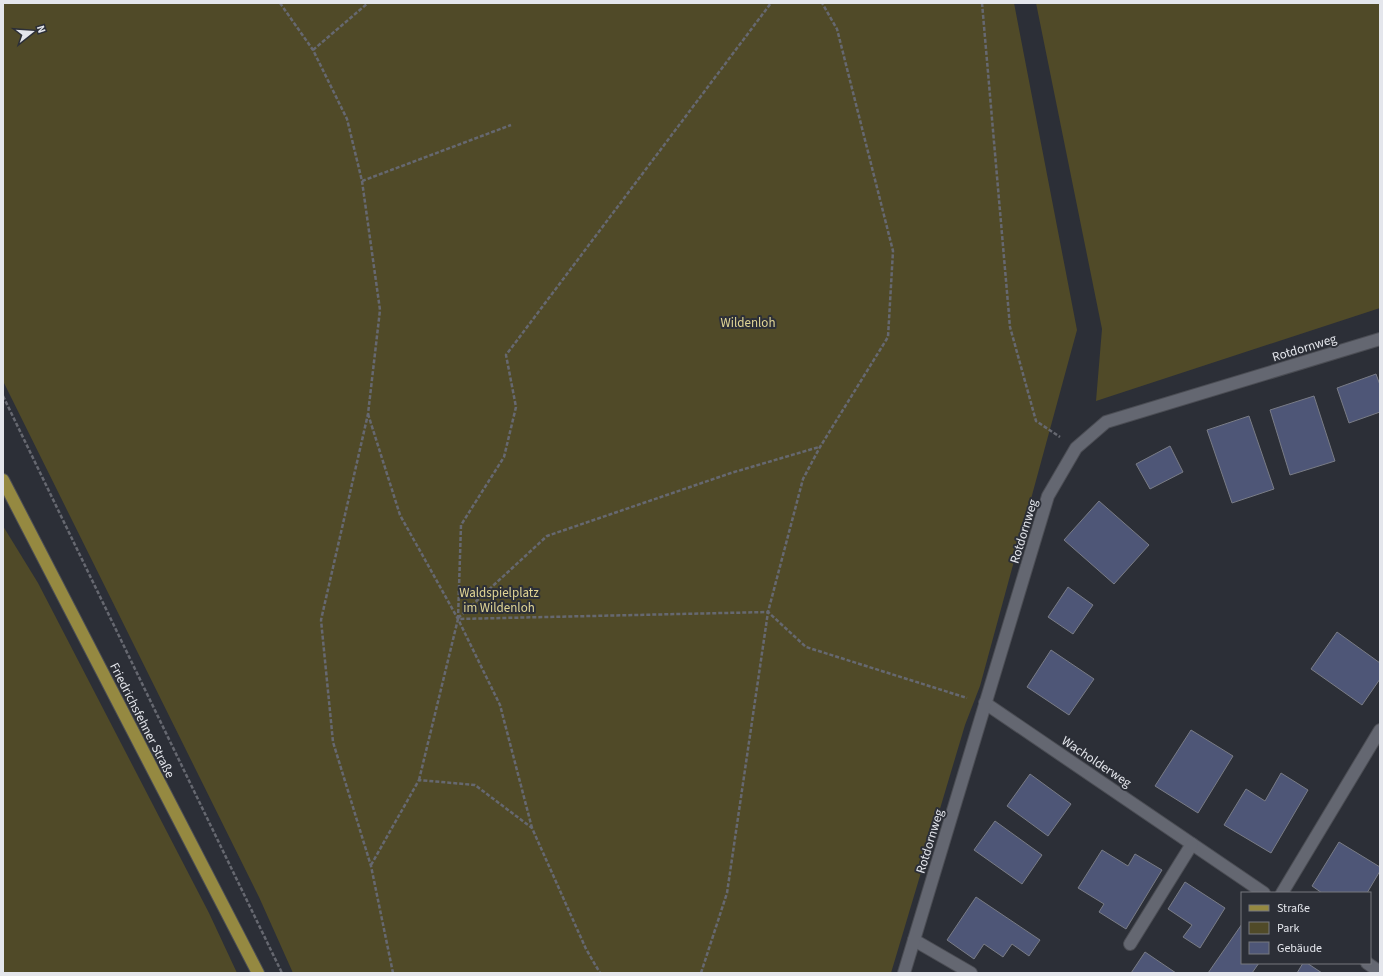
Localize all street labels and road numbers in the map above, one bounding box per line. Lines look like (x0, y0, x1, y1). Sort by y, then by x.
street label: Rotdornweg (1270, 330, 1339, 366)
street label: Rotdornweg (1006, 497, 1042, 566)
street label: Friedrichsfehner Straße (105, 660, 179, 781)
street label: Wacholderweg (1058, 732, 1135, 792)
street label: Rotdornweg (912, 807, 948, 876)

